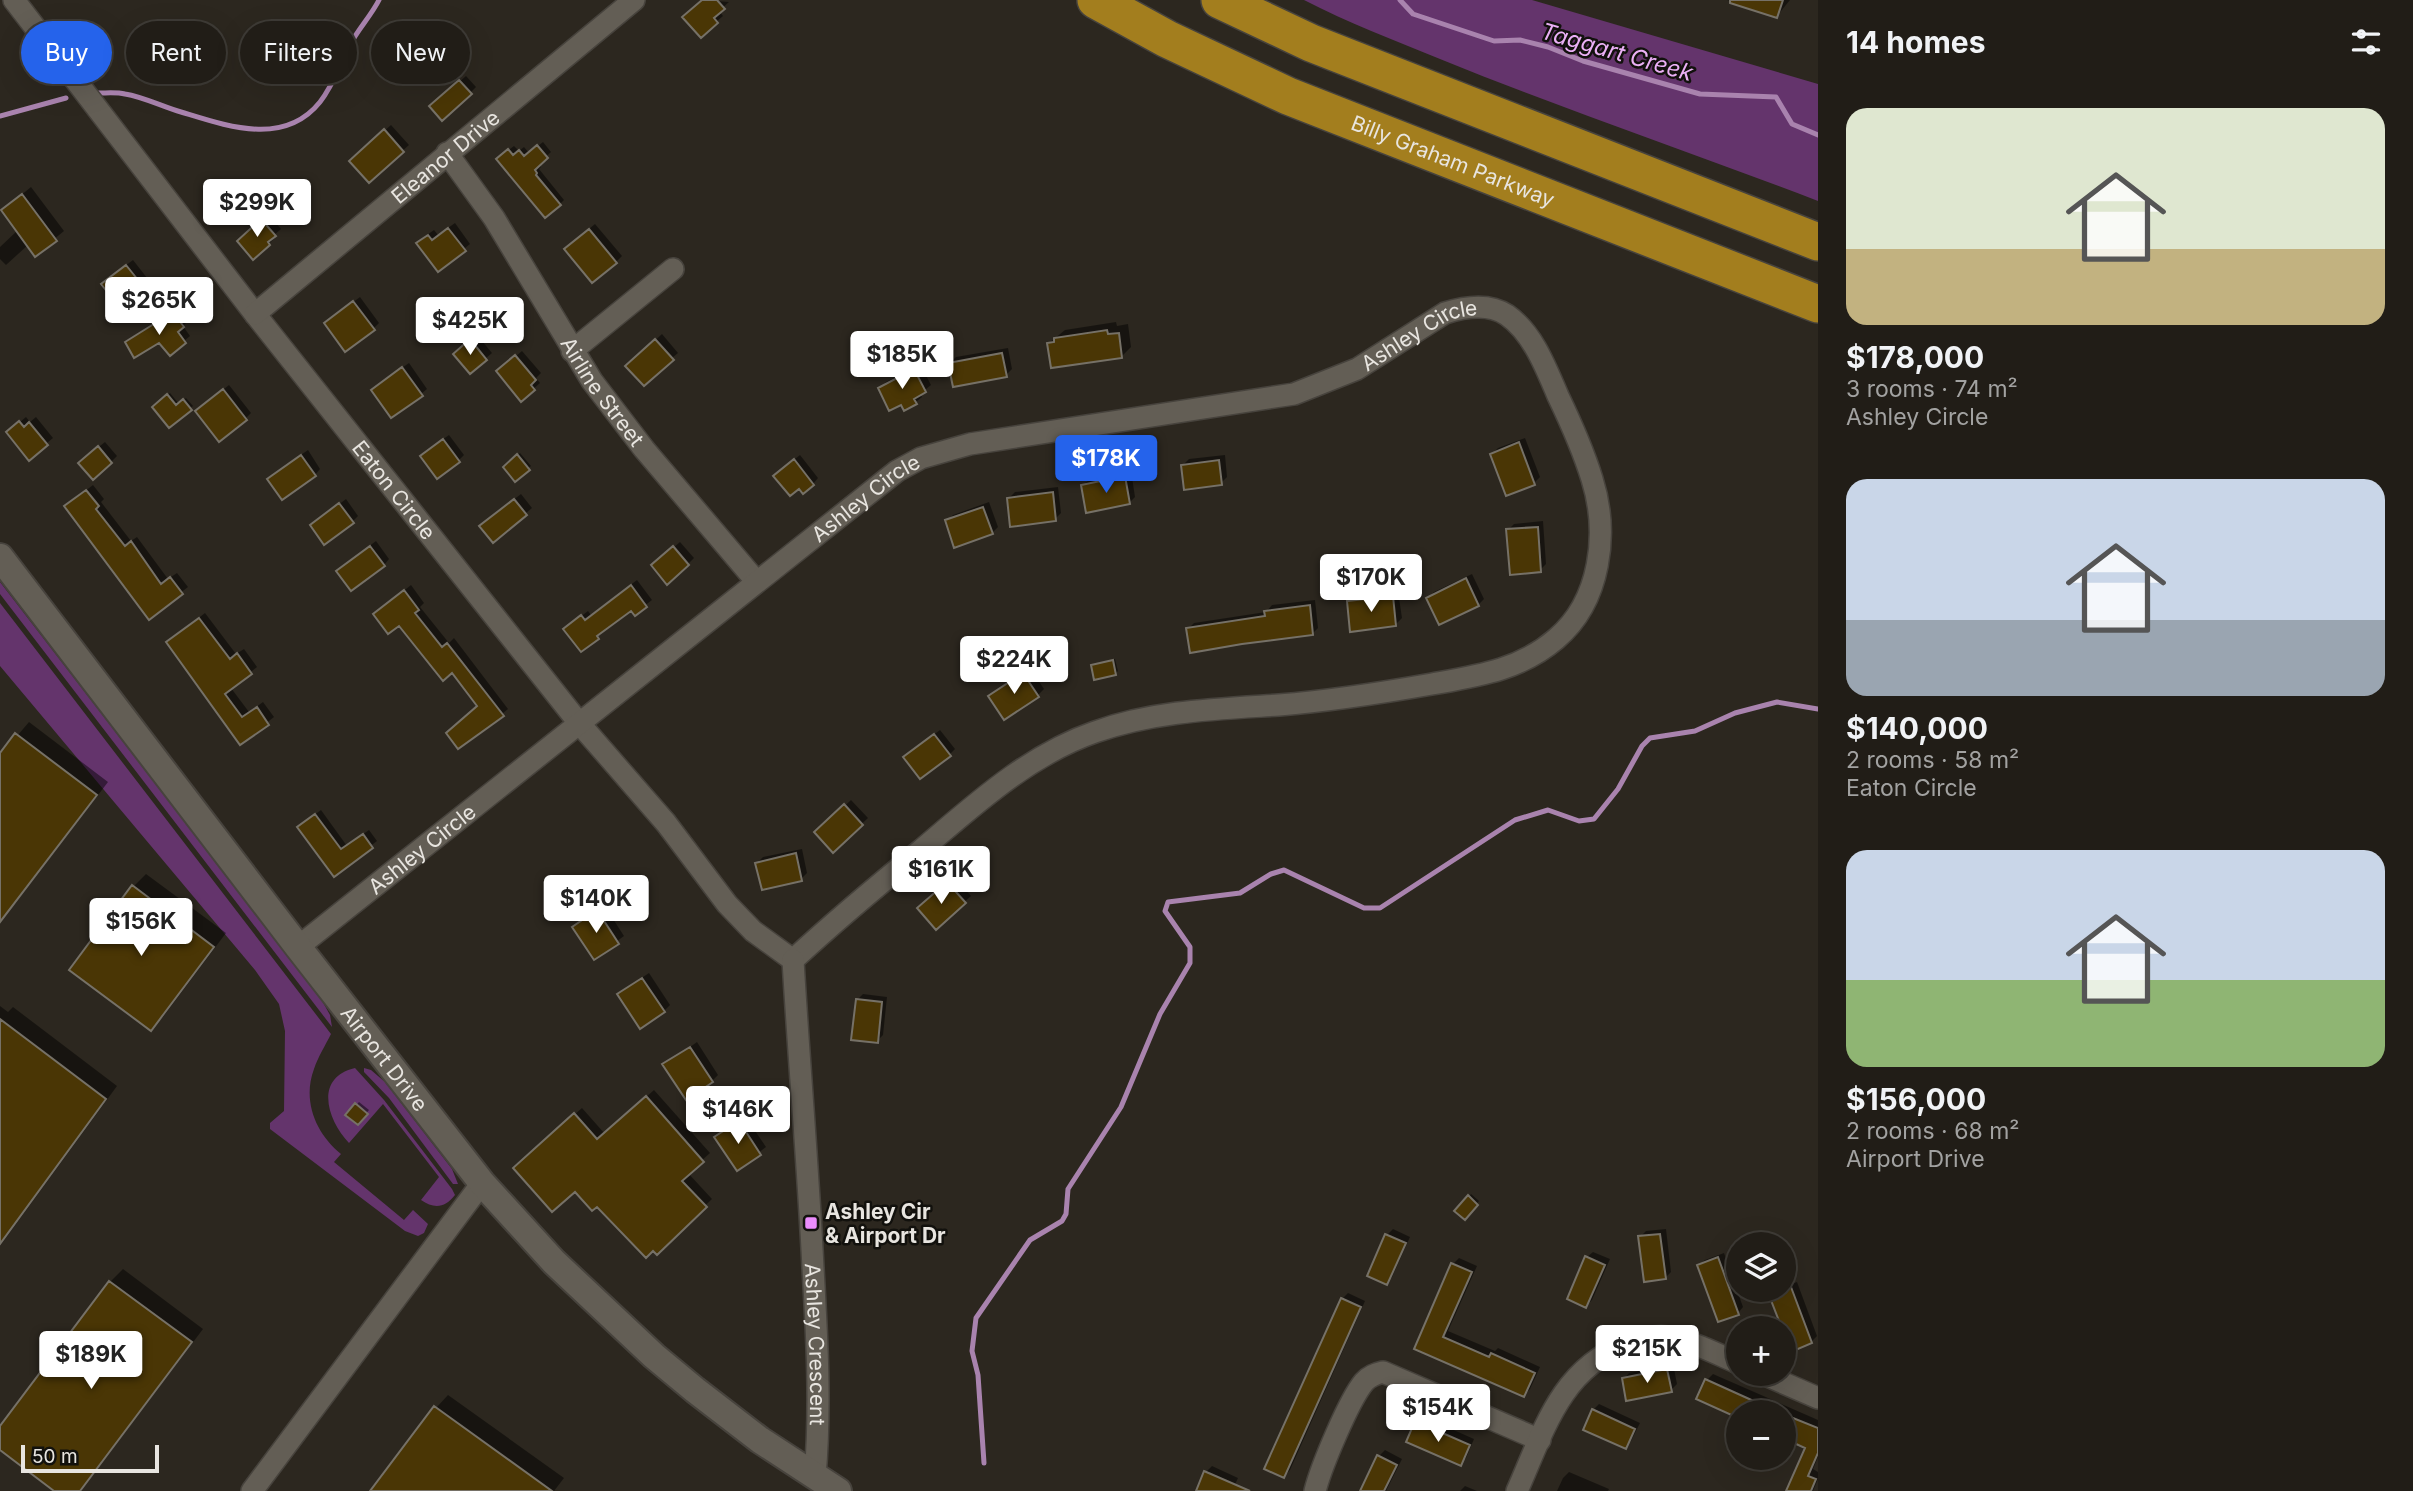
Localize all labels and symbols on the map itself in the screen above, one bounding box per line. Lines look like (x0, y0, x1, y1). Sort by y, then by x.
water label: Taggart Creek (1538, 17, 1697, 87)
street label: Eleanor Drive (386, 104, 504, 208)
street label: Billy Graham Parkway (1348, 110, 1558, 212)
pin: $299K (208, 180, 306, 239)
pin: $265K (110, 278, 208, 337)
street label: Ashley Circle (1356, 295, 1478, 376)
pin: $425K (421, 298, 519, 357)
street label: Airline Street (556, 332, 650, 451)
pin: $185K (853, 332, 951, 391)
street label: Eaton Circle (347, 435, 441, 544)
pin: $178K (1057, 435, 1155, 495)
street label: Ashley Circle (806, 449, 924, 547)
pin: $170K (1322, 554, 1420, 614)
pin: $224K (965, 636, 1063, 696)
street label: Ashley Circle (363, 798, 480, 899)
pin: $161K (892, 846, 990, 906)
pin: $140K (547, 876, 645, 935)
pin: $156K (92, 898, 190, 958)
street label: Airport Drive (336, 1001, 434, 1116)
pin: $146K (689, 1086, 787, 1146)
place label: Ashley Cir & Airport Dr (825, 1199, 946, 1248)
marker: Ashley Cir & Airport Dr (803, 1215, 819, 1231)
street label: Ashley Crescent (800, 1262, 831, 1426)
pin: $215K (1598, 1326, 1696, 1385)
pin: $189K (42, 1332, 140, 1391)
pin: $154K (1389, 1384, 1487, 1444)
scale bar (21, 1442, 159, 1474)

